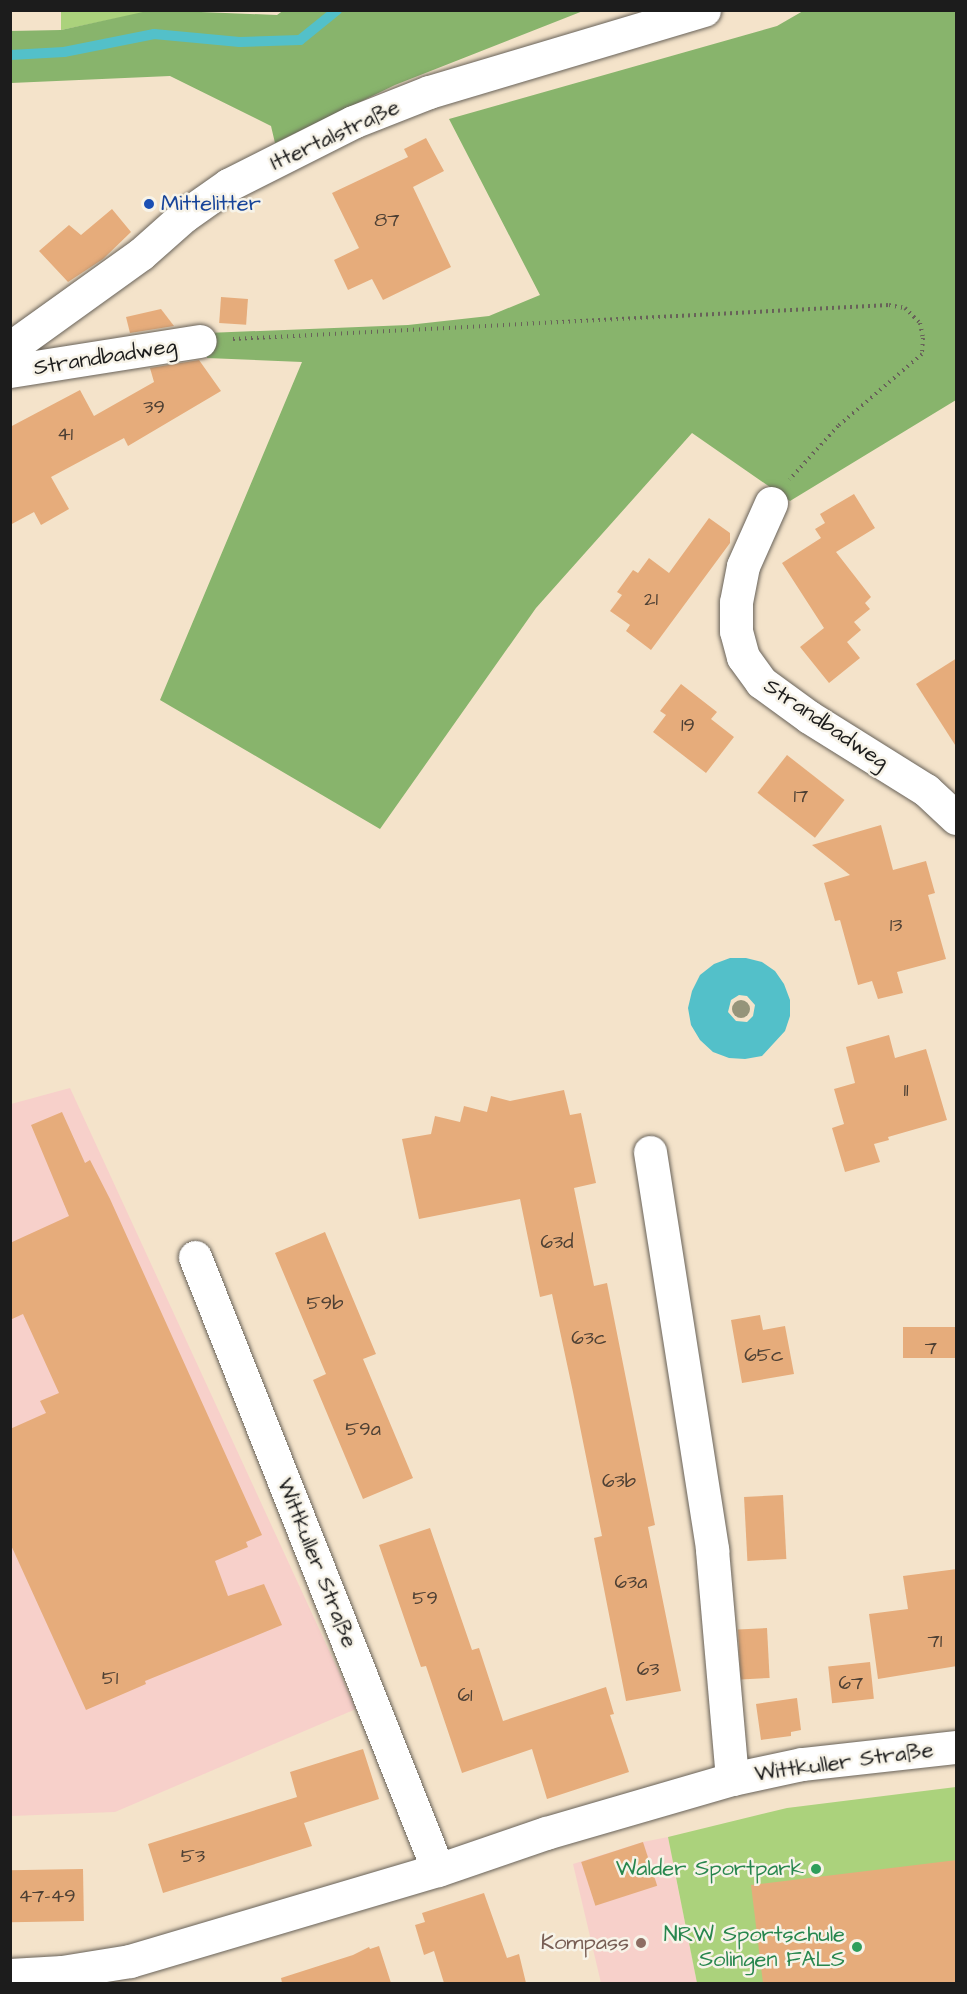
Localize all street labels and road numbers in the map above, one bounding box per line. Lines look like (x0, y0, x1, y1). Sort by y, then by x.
street label: Ittertalstraße (266, 94, 404, 176)
street label: Strandbadweg (32, 333, 178, 381)
street label: Strandbadweg (759, 673, 893, 775)
street label: Wittkuller Straße (271, 1475, 363, 1651)
street label: Wittkuller Straße (753, 1736, 935, 1788)

